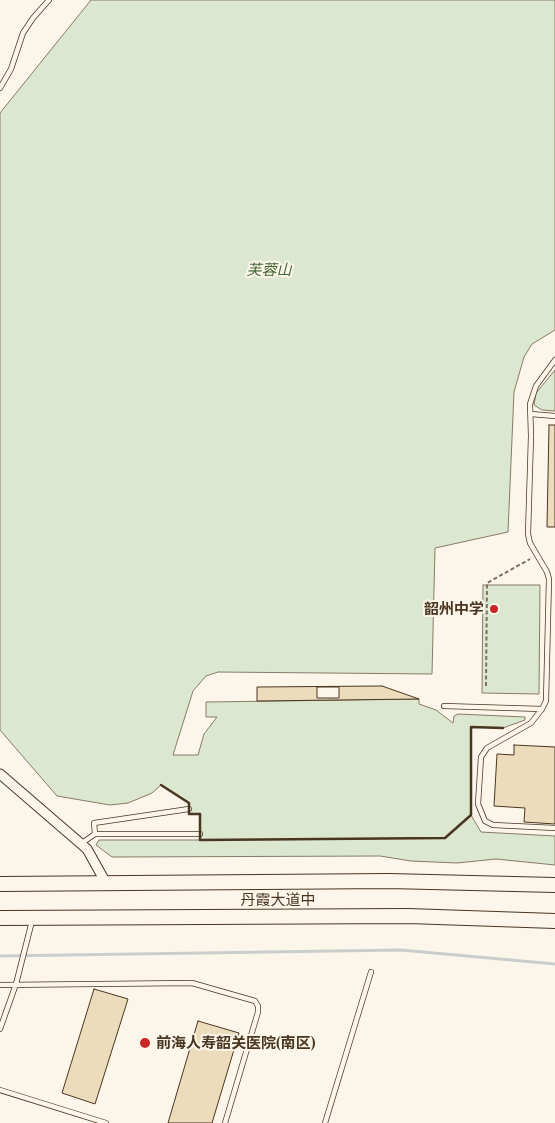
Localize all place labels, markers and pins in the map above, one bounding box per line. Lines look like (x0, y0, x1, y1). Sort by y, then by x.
place label: 韶州中学 (424, 600, 484, 618)
marker: 韶州中学 (488, 603, 500, 615)
place label: 前海人寿韶关医院(南区) (156, 1034, 316, 1052)
marker: 前海人寿韶关医院(南区) (138, 1036, 152, 1050)

